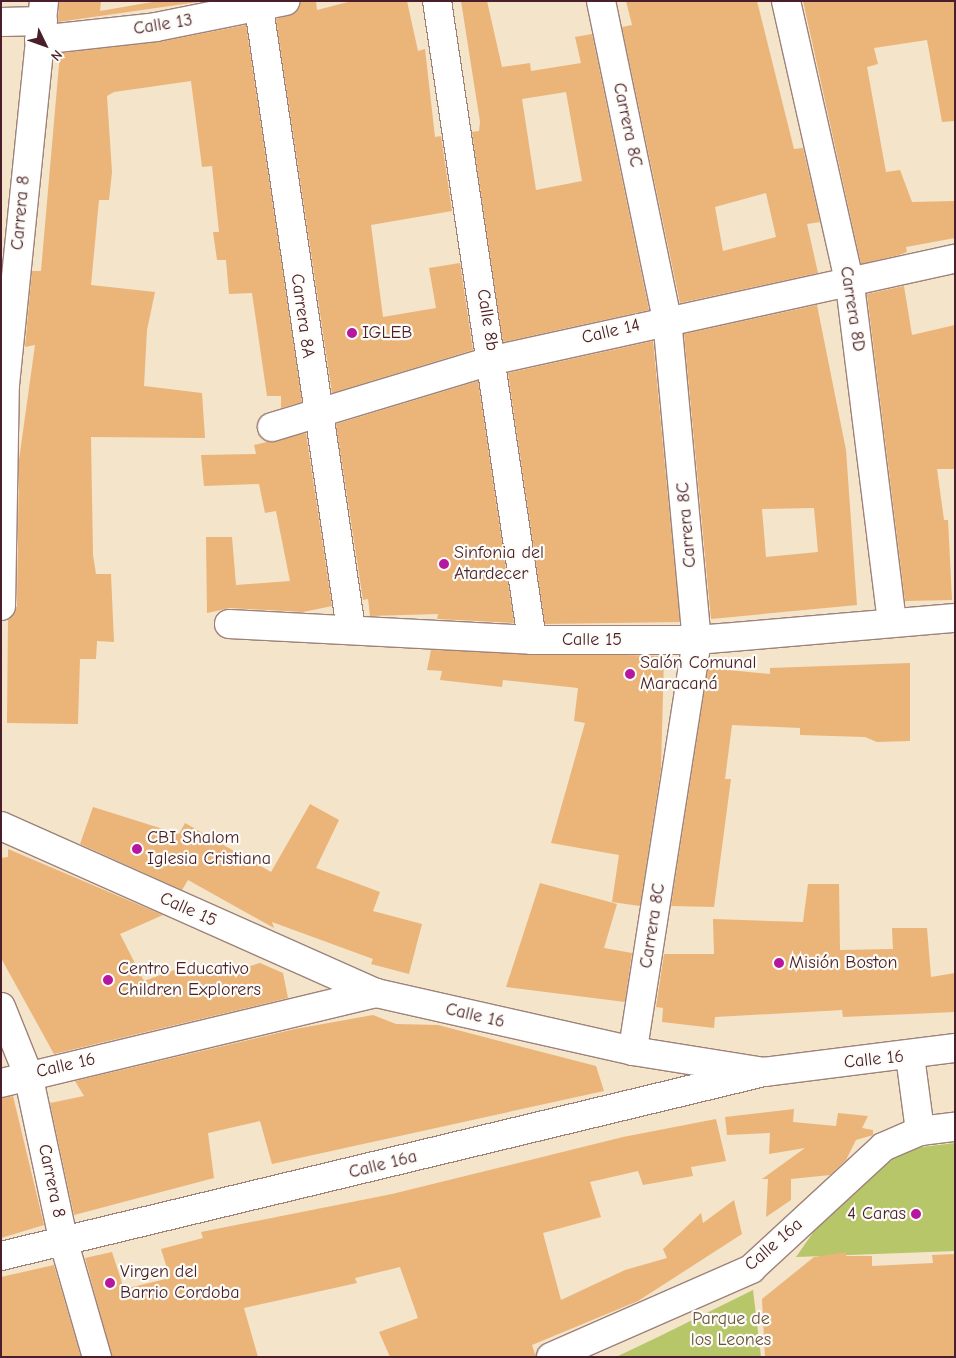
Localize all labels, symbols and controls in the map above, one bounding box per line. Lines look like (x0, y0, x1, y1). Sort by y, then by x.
street label: Calle 13 (132, 10, 194, 40)
north arrow (20, 20, 70, 70)
text: N (47, 46, 66, 64)
street label: Carrera 8C (608, 81, 646, 169)
street label: Carrera 8 (7, 175, 35, 251)
street label: Carrera 8D (835, 265, 869, 353)
street label: Carrera 8A (285, 272, 319, 360)
street label: Calle 8b (471, 288, 503, 352)
street label: Calle 14 (580, 315, 642, 349)
place label: IGLEB (362, 322, 412, 344)
marker: IGLEB (346, 327, 358, 339)
street label: Carrera 8C (673, 481, 701, 569)
place label: Sinfonia del Atardecer (454, 543, 544, 586)
marker: Sinfonia del Atardecer (438, 558, 450, 570)
street label: Calle 15 (562, 629, 622, 651)
place label: Salón Comunal Maracaná (640, 653, 756, 696)
marker: Salón Comunal Maracaná (624, 668, 636, 680)
place label: CBI Shalom Iglesia Cristiana (147, 828, 271, 871)
marker: CBI Shalom Iglesia Cristiana (131, 843, 143, 855)
street label: Carrera 8C (636, 882, 670, 970)
street label: Calle 15 (156, 888, 220, 932)
place label: Misión Boston (789, 952, 897, 974)
marker: Misión Boston (773, 957, 785, 969)
place label: Centro Educativo Children Explorers (118, 959, 261, 1002)
marker: Centro Educativo Children Explorers (102, 974, 114, 986)
street label: Calle 16 (443, 999, 507, 1033)
street label: Calle 16 (843, 1046, 905, 1074)
street label: Calle 16 (34, 1049, 98, 1083)
street label: Carrera 8 (33, 1142, 69, 1220)
street label: Calle 16a (347, 1146, 419, 1184)
place label: 4 Caras (847, 1203, 906, 1225)
marker: 4 Caras (910, 1208, 922, 1220)
street label: Calle 16a (741, 1214, 807, 1276)
place label: Virgen del Barrio Cordoba (120, 1262, 240, 1304)
marker: Virgen del Barrio Cordoba (104, 1277, 116, 1289)
park label: Parque de los Leones (691, 1309, 771, 1352)

